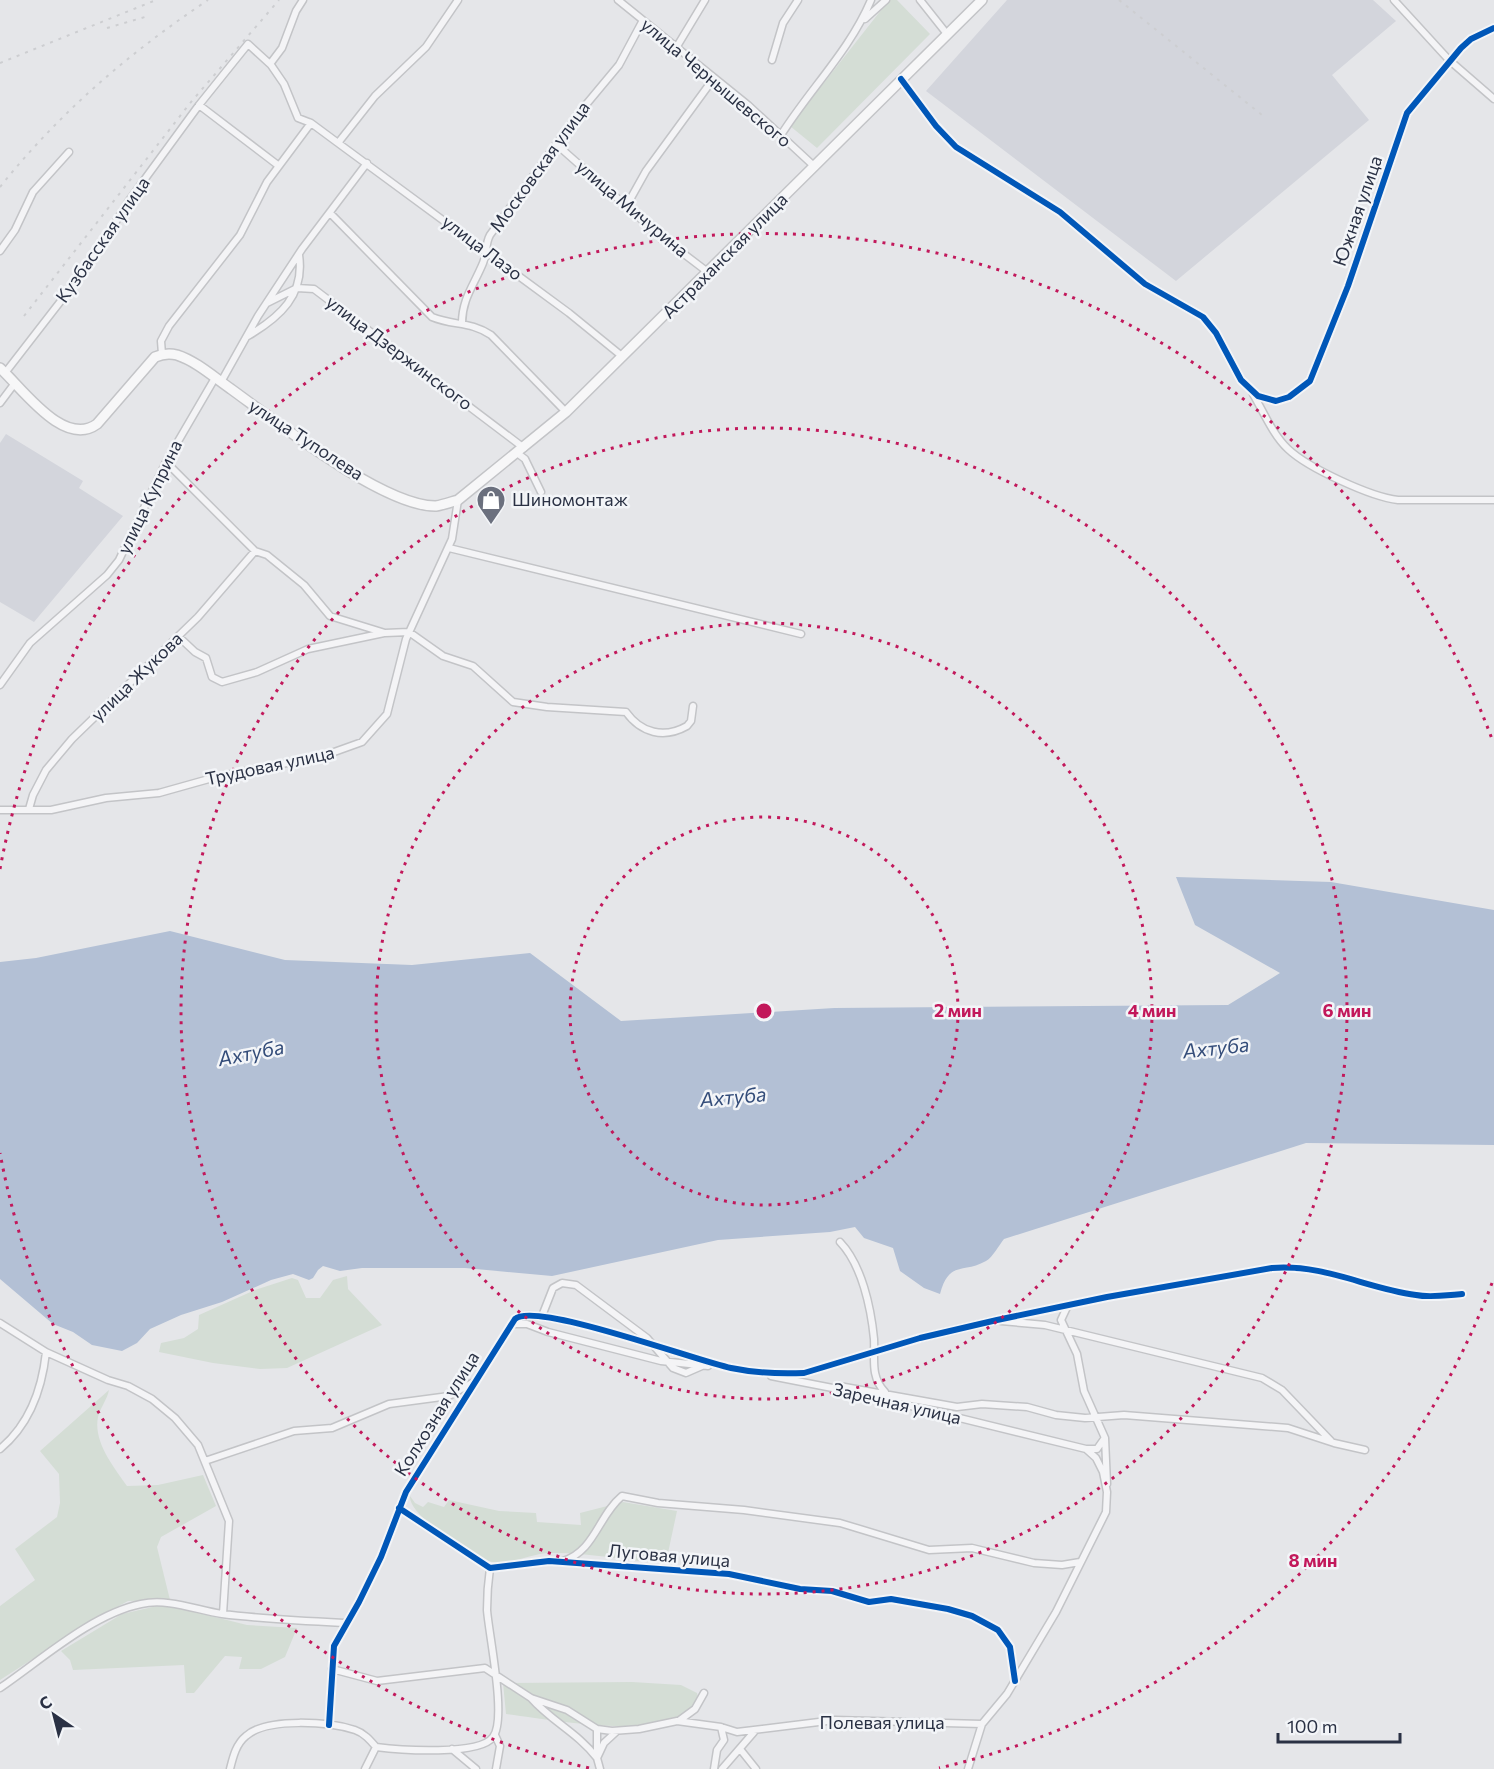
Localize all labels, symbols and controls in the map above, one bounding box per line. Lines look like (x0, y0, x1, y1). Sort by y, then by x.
street label: улица Чернышевского (637, 13, 796, 152)
street label: Московская улица (484, 97, 594, 236)
street label: Южная улица (1328, 152, 1386, 269)
street label: улица Мичурина (572, 155, 693, 262)
street label: Кузбасская улица (51, 172, 154, 307)
street label: Астраханская улица (657, 188, 792, 323)
street label: улица Лазо (438, 210, 527, 285)
street label: улица Дзержинского (322, 290, 477, 414)
street label: улица Туполева (245, 394, 368, 484)
street label: улица Куприна (112, 436, 186, 557)
shop icon: Шиномонтаж (475, 484, 507, 526)
place label: Шиномонтаж (512, 488, 628, 510)
street label: улица Жукова (86, 627, 187, 725)
street label: Трудовая улица (203, 741, 336, 789)
text: 2 мин (934, 999, 982, 1021)
text: 4 мин (1128, 999, 1176, 1021)
text: 6 мин (1323, 999, 1371, 1021)
centre of rings (754, 1001, 774, 1021)
water label: Ахтуба (1180, 1032, 1250, 1063)
water label: Ахтуба (215, 1034, 286, 1070)
water label: Ахтуба (698, 1081, 767, 1111)
street label: Колхозная улица (389, 1347, 483, 1480)
street label: Заречная улица (831, 1378, 963, 1428)
street label: Луговая улица (607, 1539, 731, 1571)
text: 8 мин (1289, 1549, 1337, 1571)
north arrow (24, 1685, 84, 1745)
text: С (35, 1691, 55, 1713)
scale bar (1278, 1706, 1400, 1744)
street label: Полевая улица (820, 1711, 944, 1733)
text: 100 m (1287, 1715, 1337, 1737)

